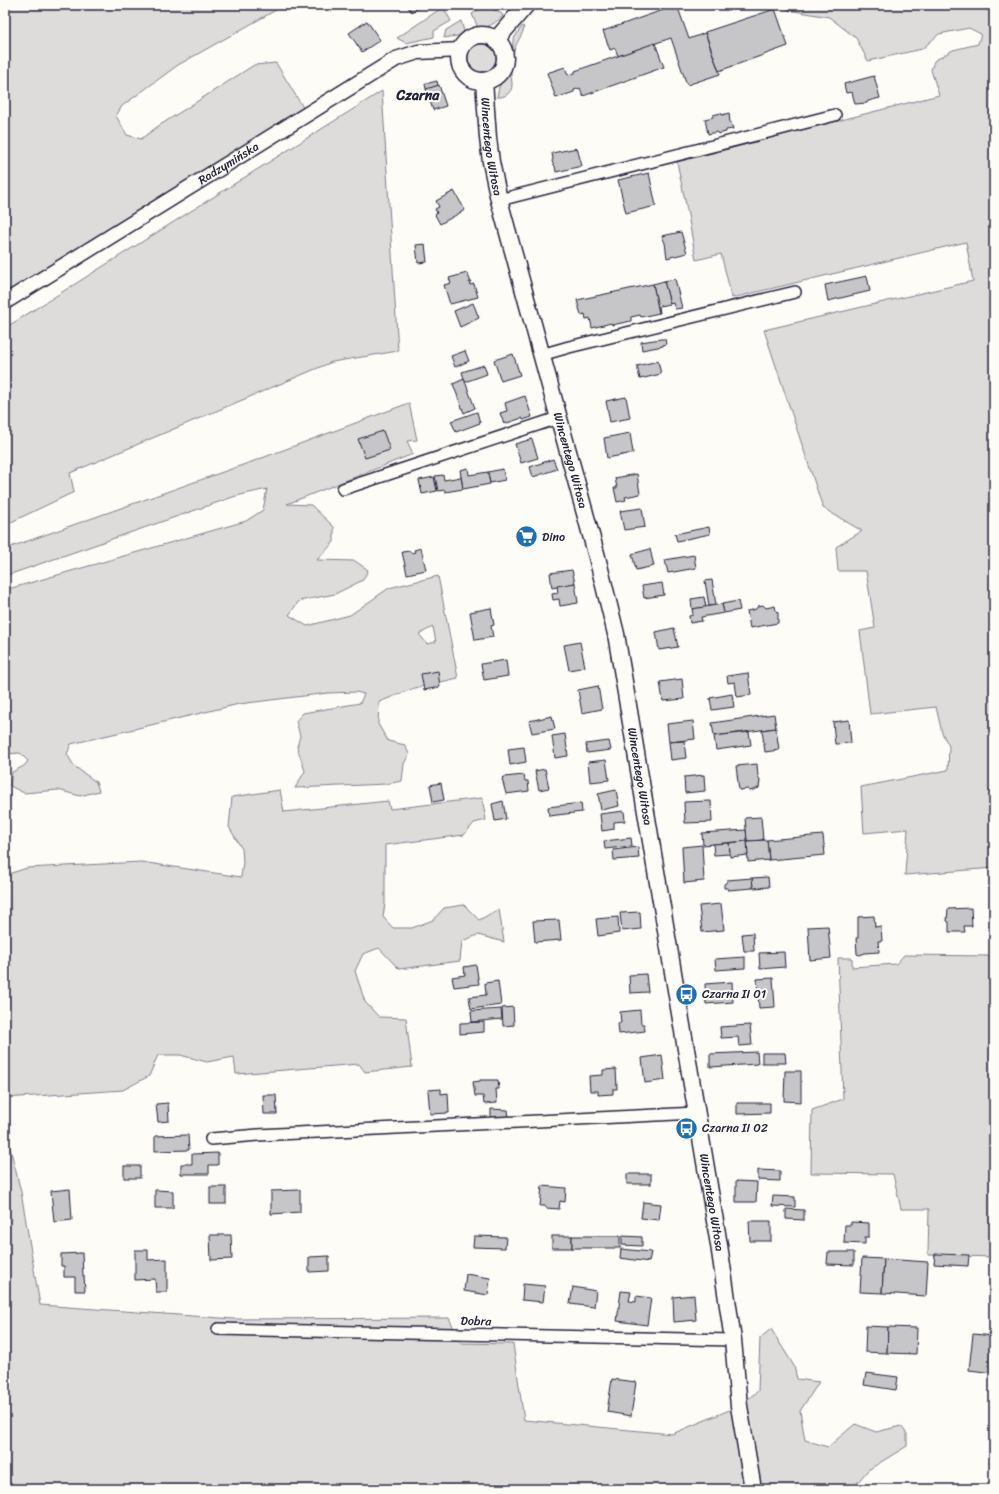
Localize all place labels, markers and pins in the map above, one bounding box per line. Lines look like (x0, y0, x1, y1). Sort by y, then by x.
supermarket icon: Dino (514, 524, 540, 550)
place label: Dino (542, 526, 565, 548)
bus stop icon: Czarna II 01 (673, 981, 699, 1007)
place label: Czarna II 01 (702, 983, 766, 1005)
bus stop icon: Czarna II 02 (674, 1115, 700, 1141)
place label: Czarna II 02 (702, 1117, 768, 1139)

